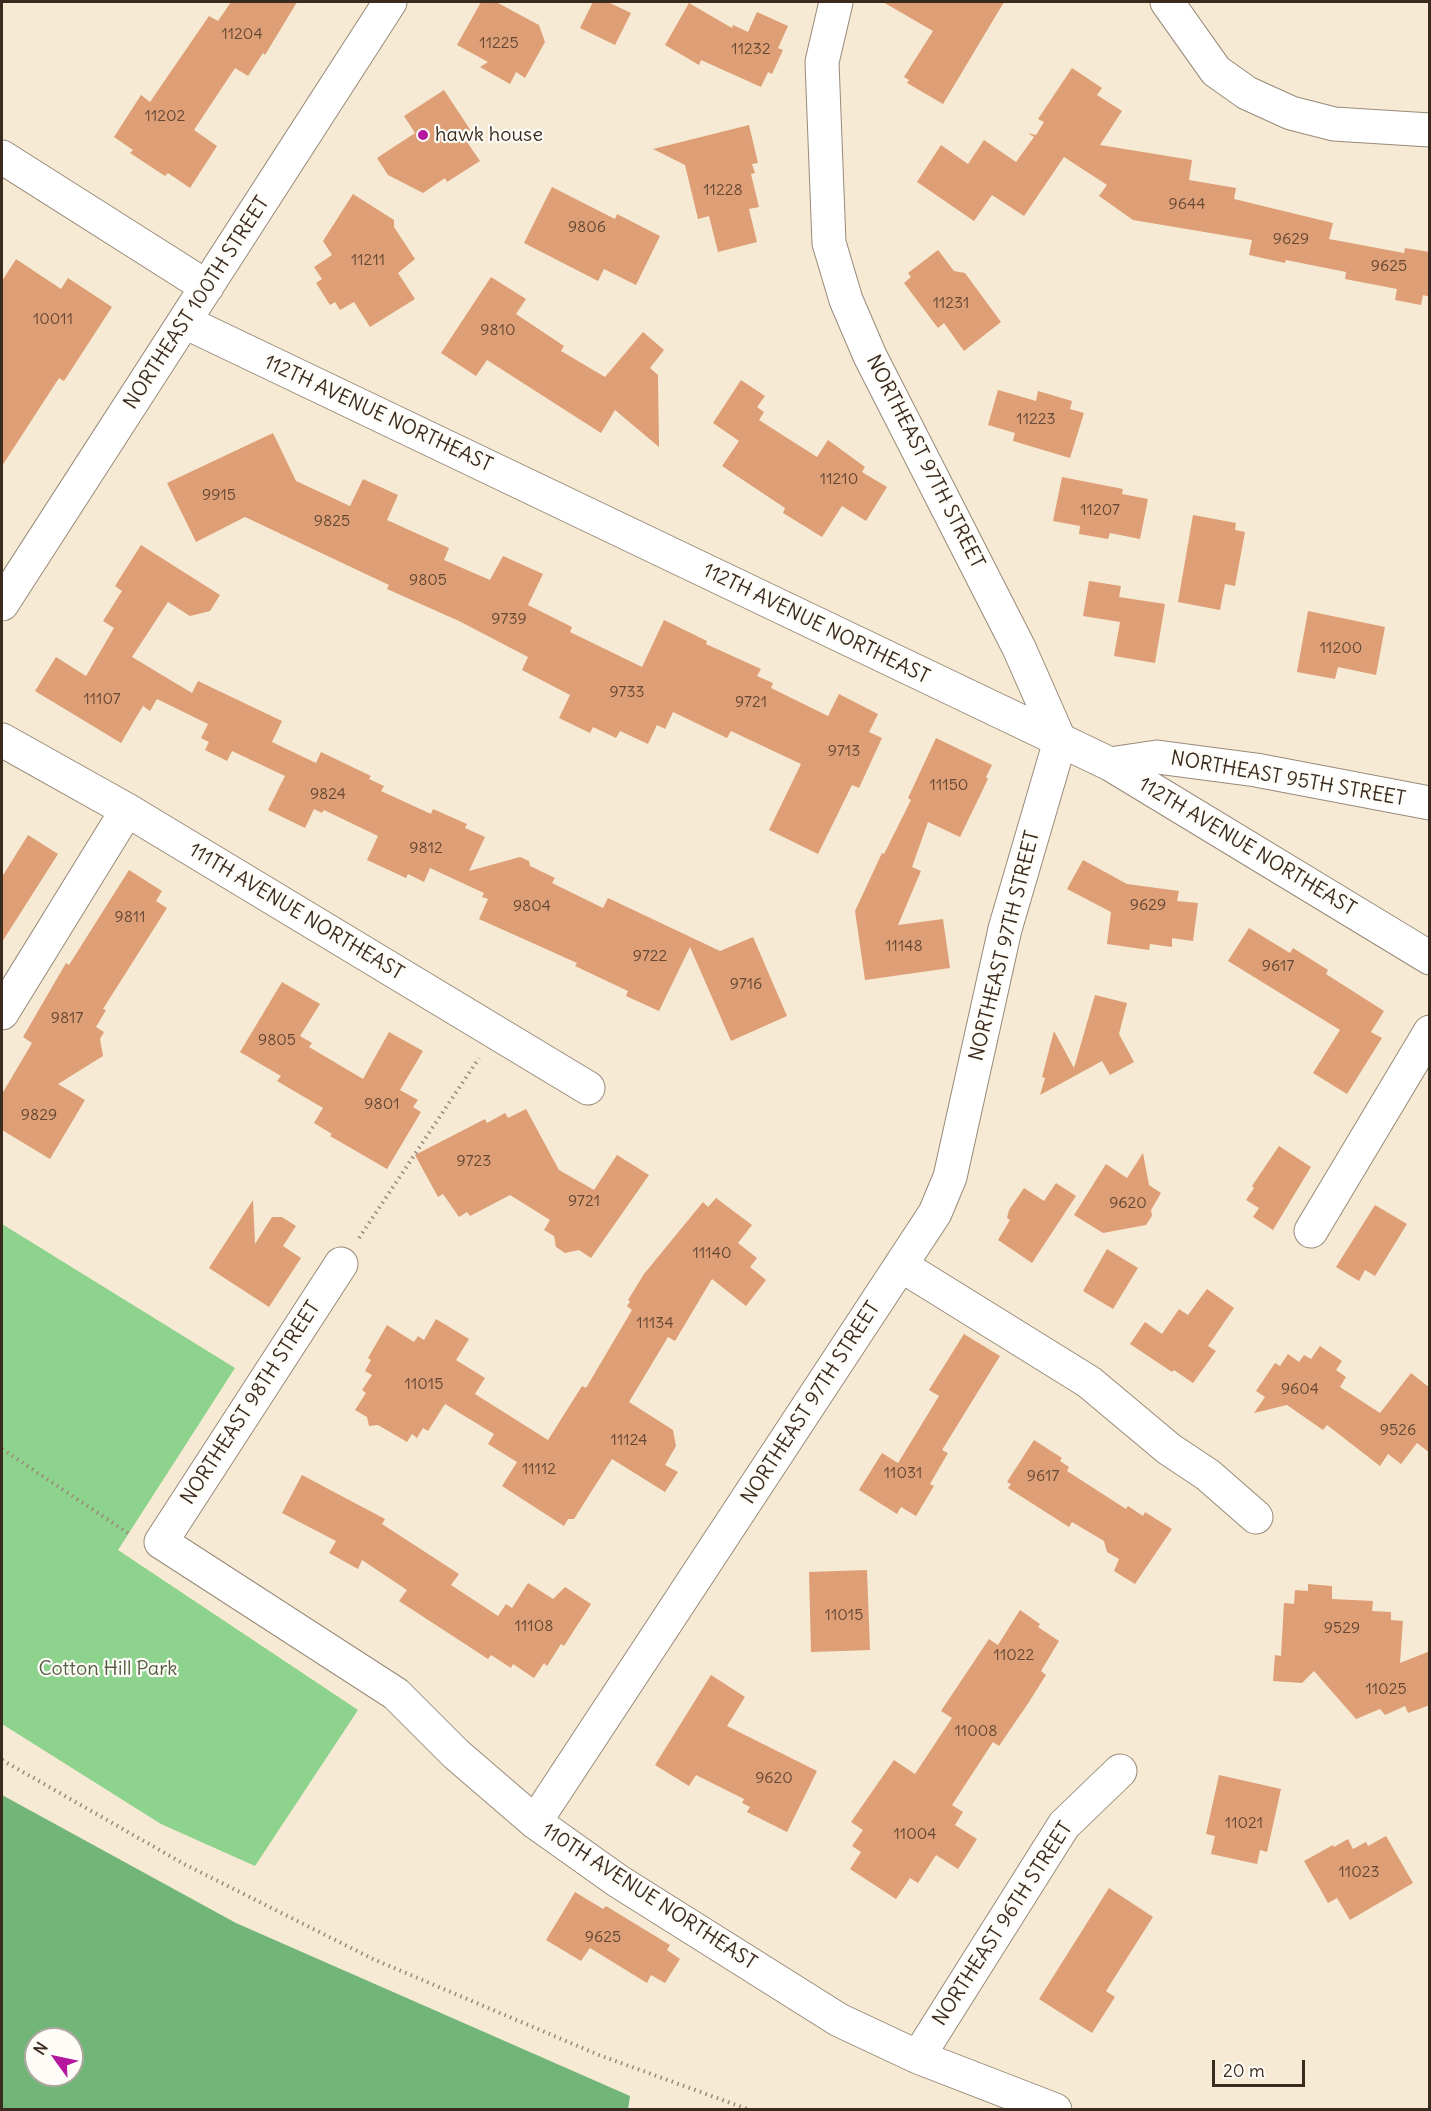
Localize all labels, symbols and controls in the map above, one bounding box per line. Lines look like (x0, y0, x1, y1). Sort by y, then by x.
house number: 11204 (221, 24, 263, 44)
house number: 11225 (479, 33, 519, 53)
house number: 11232 (731, 39, 771, 59)
house number: 11202 (145, 106, 185, 126)
place label: hawk house (435, 123, 543, 147)
marker: hawk house (416, 128, 430, 142)
house number: 11228 (703, 180, 743, 200)
street label: NORTHEAST 100TH STREET (119, 192, 275, 414)
house number: 9644 (1169, 194, 1205, 214)
house number: 9806 (568, 217, 606, 237)
house number: 9629 (1273, 229, 1309, 249)
house number: 11211 (351, 250, 385, 270)
house number: 9625 (1371, 256, 1407, 276)
house number: 11231 (933, 293, 969, 313)
house number: 10011 (33, 309, 73, 329)
house number: 9810 (480, 320, 516, 340)
street label: 112TH AVENUE NORTHEAST (260, 350, 496, 478)
street label: NORTHEAST 97TH STREET (861, 351, 989, 573)
house number: 11223 (1016, 409, 1056, 429)
house number: 11210 (820, 469, 858, 489)
house number: 9915 (202, 485, 236, 505)
house number: 11207 (1080, 500, 1120, 520)
house number: 9825 (314, 511, 350, 531)
street label: 112TH AVENUE NORTHEAST (699, 559, 933, 689)
house number: 9805 (409, 570, 447, 590)
house number: 9739 (491, 609, 527, 629)
house number: 11200 (1320, 638, 1362, 658)
house number: 9733 (609, 682, 645, 702)
house number: 11107 (83, 689, 121, 709)
house number: 9721 (735, 692, 767, 712)
house number: 9713 (828, 741, 860, 761)
street label: NORTHEAST 95TH STREET (1169, 747, 1407, 811)
street label: 112TH AVENUE NORTHEAST (1134, 773, 1360, 921)
house number: 11150 (930, 775, 968, 795)
house number: 9824 (310, 784, 346, 804)
street label: NORTHEAST 97TH STREET (965, 828, 1045, 1064)
street label: 111TH AVENUE NORTHEAST (184, 838, 408, 986)
house number: 9812 (409, 838, 443, 858)
house number: 9629 (1130, 895, 1166, 915)
house number: 9804 (513, 896, 551, 916)
house number: 9811 (114, 907, 146, 927)
house number: 11148 (885, 936, 923, 956)
house number: 9722 (633, 946, 667, 966)
house number: 9617 (1262, 956, 1294, 976)
house number: 9716 (730, 974, 762, 994)
house number: 9817 (51, 1008, 83, 1028)
house number: 9805 (258, 1030, 296, 1050)
house number: 9801 (364, 1094, 400, 1114)
house number: 9829 (21, 1105, 57, 1125)
house number: 9723 (457, 1151, 491, 1171)
house number: 9721 (568, 1191, 600, 1211)
house number: 9620 (1109, 1193, 1147, 1213)
house number: 11140 (693, 1243, 731, 1263)
street label: NORTHEAST 98TH STREET (176, 1297, 326, 1509)
street label: NORTHEAST 97TH STREET (737, 1297, 885, 1509)
house number: 11134 (636, 1313, 674, 1333)
house number: 11015 (405, 1374, 443, 1394)
house number: 9604 (1281, 1379, 1319, 1399)
house number: 9526 (1380, 1420, 1416, 1440)
house number: 11124 (611, 1430, 647, 1450)
house number: 11112 (522, 1459, 556, 1479)
house number: 11031 (884, 1463, 922, 1483)
house number: 9617 (1027, 1466, 1059, 1486)
house number: 11015 (825, 1605, 863, 1625)
house number: 11108 (515, 1616, 553, 1636)
house number: 9529 (1324, 1618, 1360, 1638)
house number: 11022 (994, 1645, 1034, 1665)
park label: Cotton Hill Park (39, 1657, 177, 1681)
house number: 11025 (1365, 1679, 1407, 1699)
house number: 11008 (955, 1721, 997, 1741)
house number: 9620 (755, 1768, 793, 1788)
house number: 11021 (1225, 1813, 1263, 1833)
street label: NORTHEAST 96TH STREET (928, 1818, 1078, 2030)
street label: 110TH AVENUE NORTHEAST (537, 1819, 761, 1975)
house number: 11004 (893, 1824, 937, 1844)
house number: 11023 (1338, 1862, 1380, 1882)
house number: 9625 (585, 1927, 621, 1947)
north arrow (24, 2027, 84, 2087)
text: N (29, 2038, 52, 2058)
scale bar (1215, 2048, 1308, 2086)
text: 20 m (1223, 2059, 1265, 2082)

